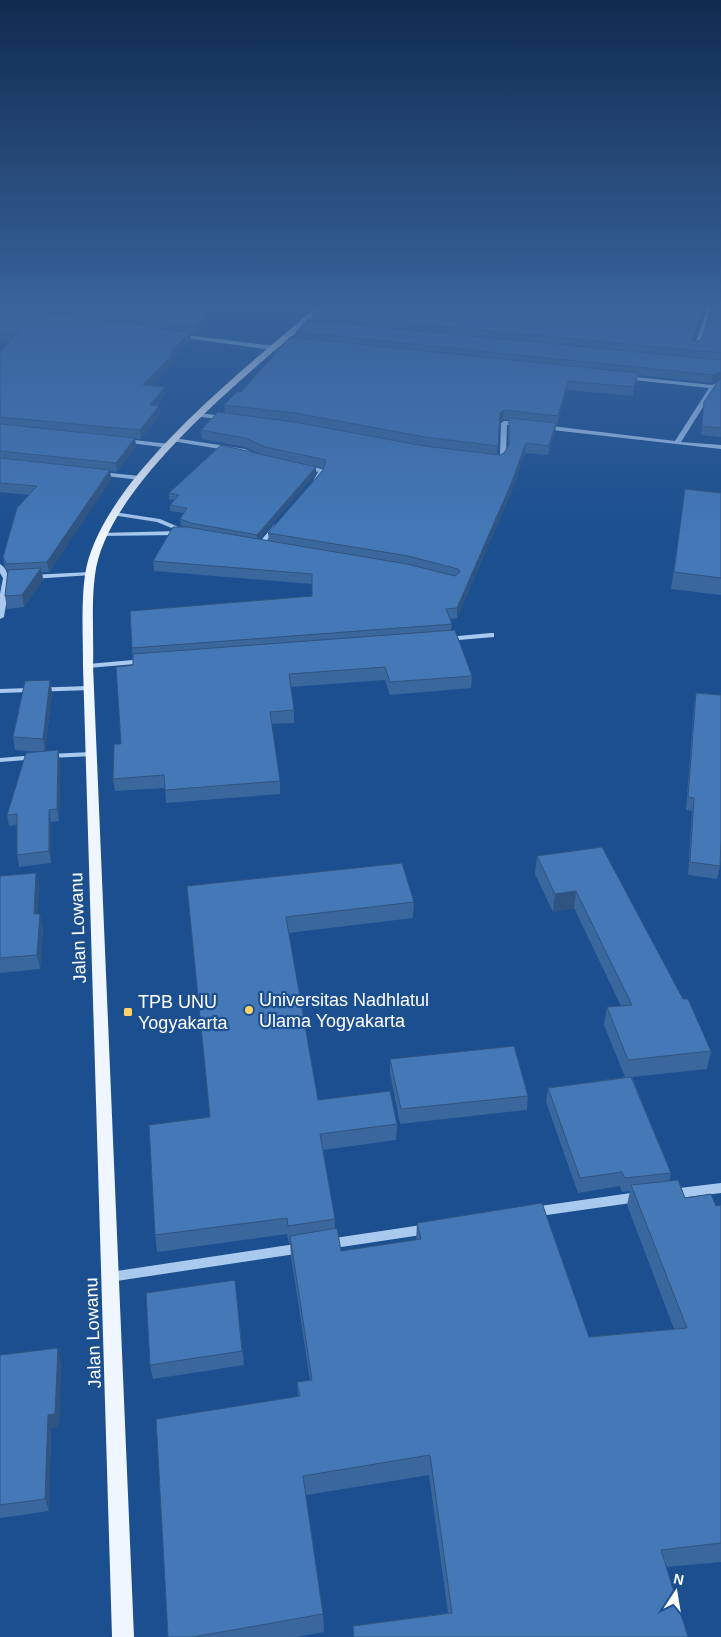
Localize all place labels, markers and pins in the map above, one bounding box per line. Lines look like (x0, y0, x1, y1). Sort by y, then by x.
place label: Universitas Nadhlatul Ulama Yogyakarta (259, 990, 429, 1031)
place label: TPB UNU Yogyakarta (138, 992, 228, 1033)
marker: Universitas Nadhlatul Ulama Yogyakarta (243, 1004, 255, 1016)
marker: TPB UNU Yogyakarta (122, 1006, 134, 1018)

